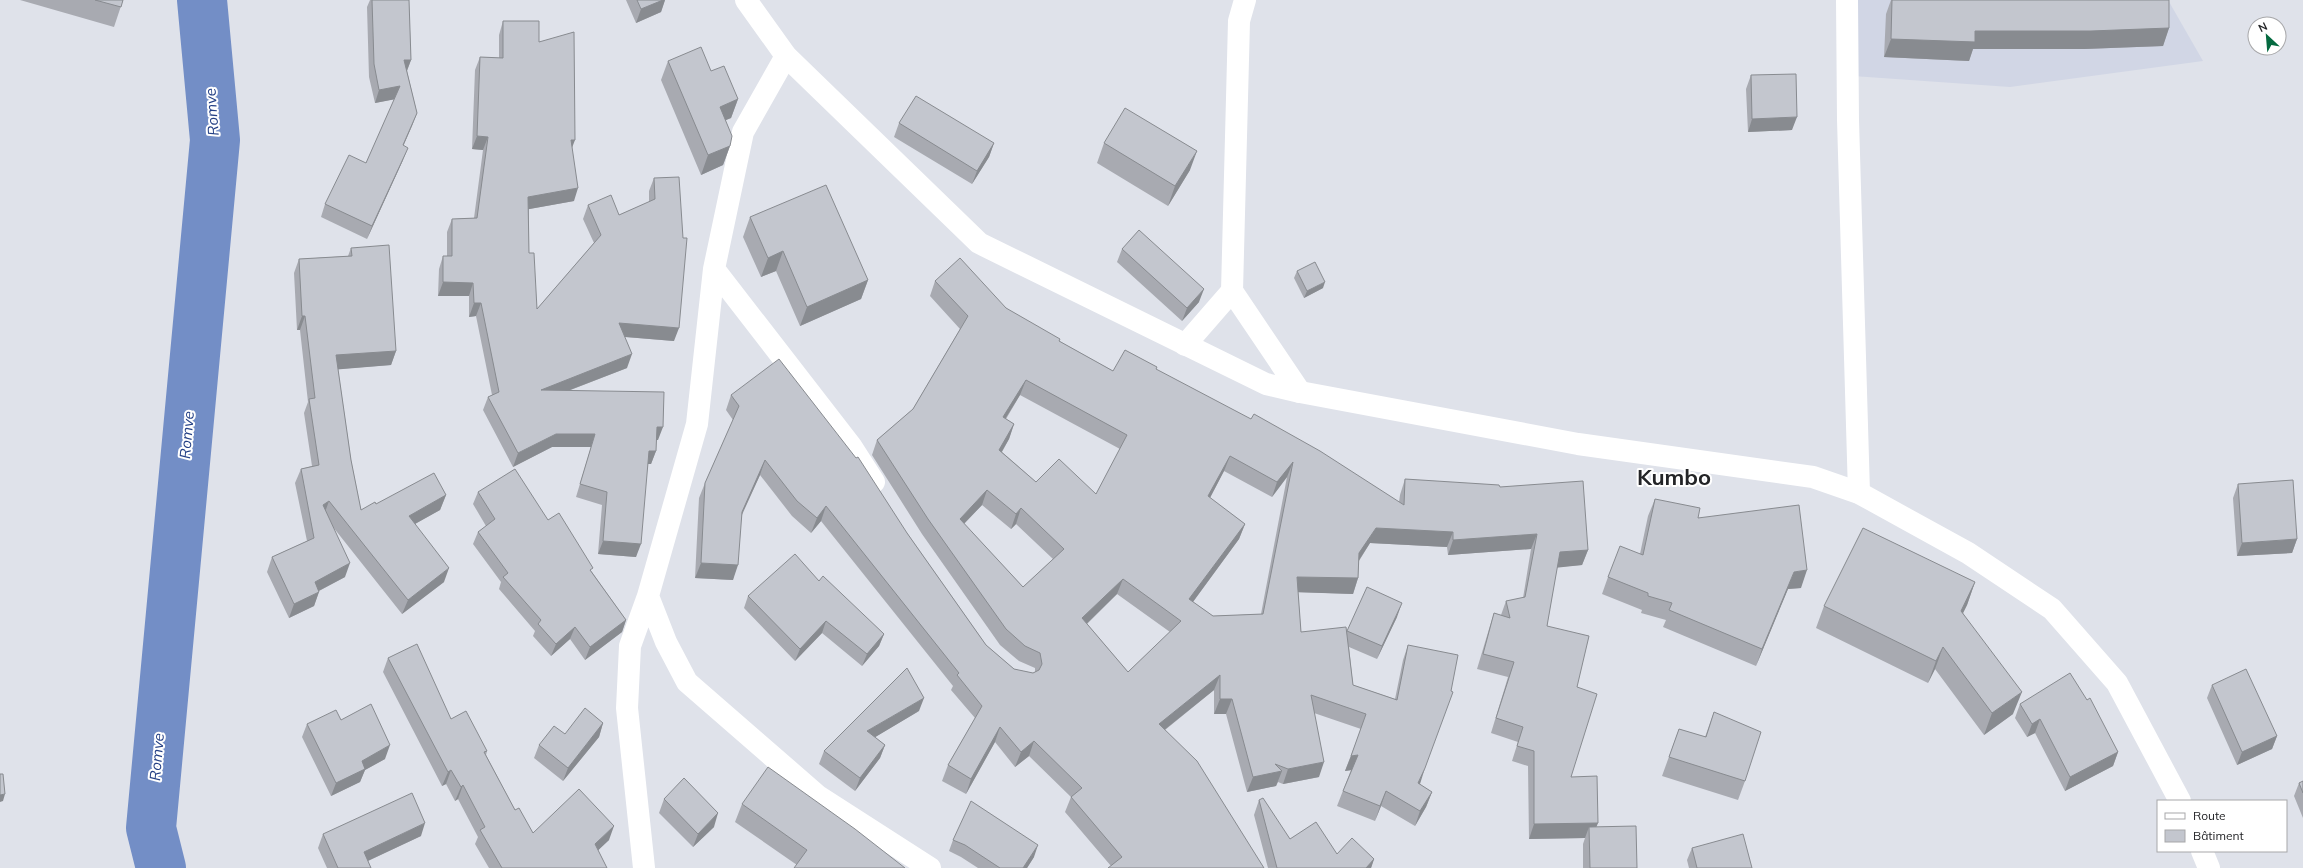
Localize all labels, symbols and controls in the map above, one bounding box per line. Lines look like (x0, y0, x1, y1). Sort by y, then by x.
north arrow (2247, 16, 2287, 56)
text: N (2256, 19, 2269, 35)
water label: Romve (200, 87, 223, 137)
water label: Romve (175, 410, 198, 460)
district label: Kumbo (1637, 463, 1711, 491)
water label: Romve (145, 732, 168, 782)
legend (2157, 800, 2287, 852)
text: Route (2193, 808, 2226, 823)
text: Bâtiment (2193, 828, 2244, 843)

